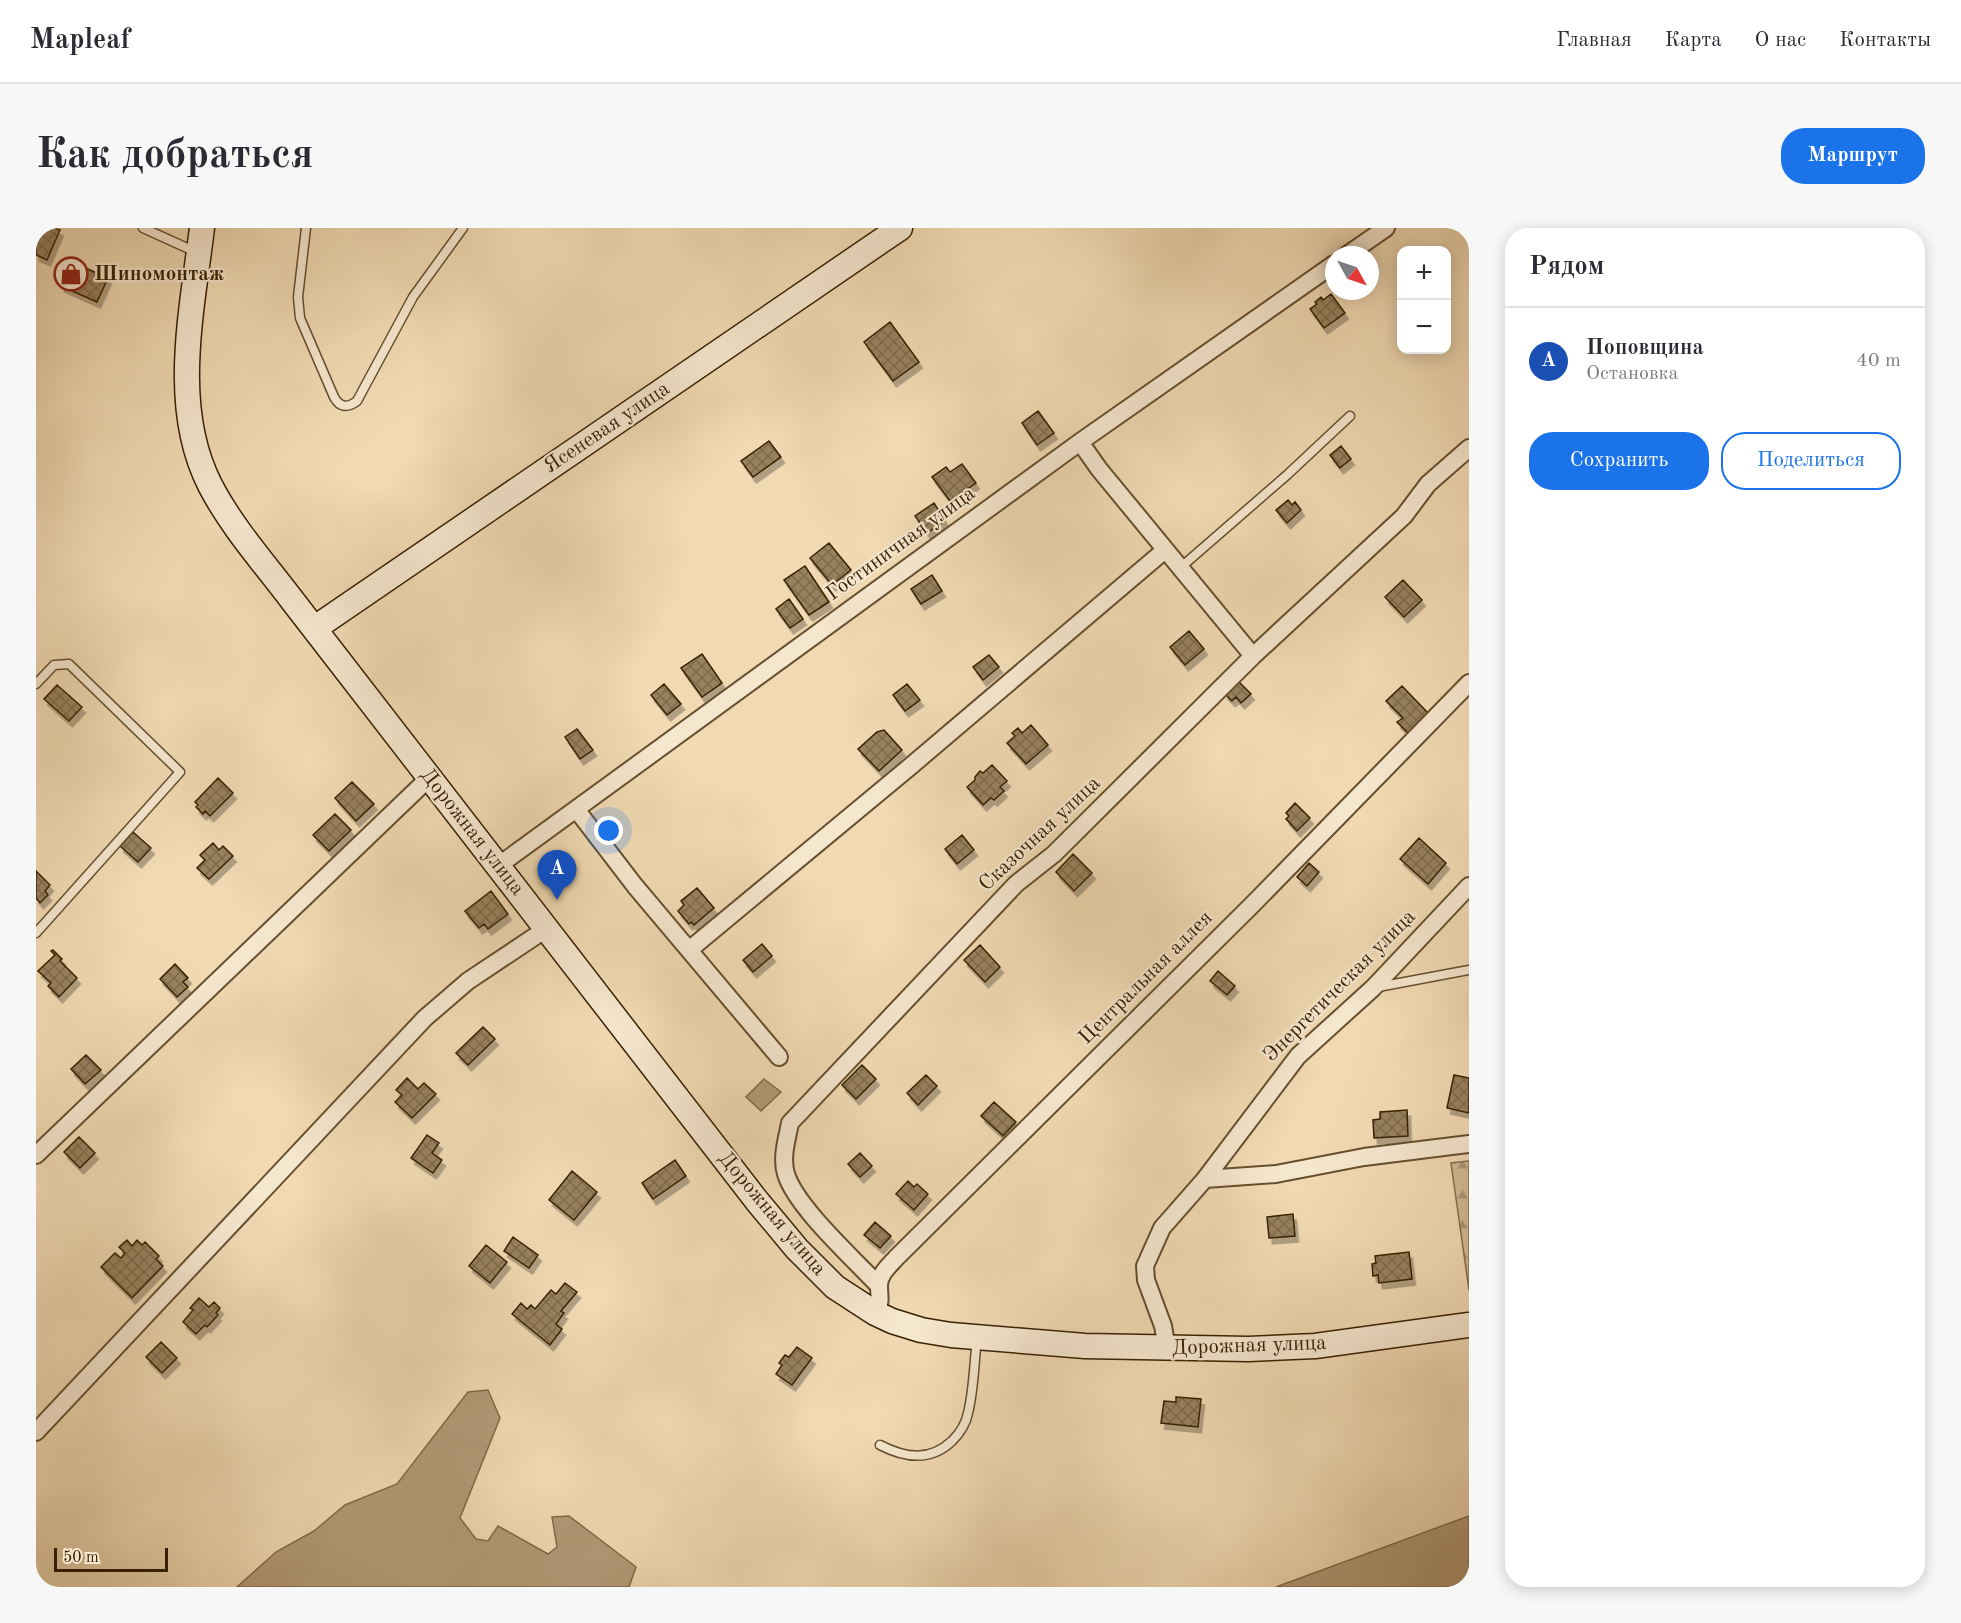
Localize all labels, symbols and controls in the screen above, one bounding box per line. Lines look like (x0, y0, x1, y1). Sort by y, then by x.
text: Mapleaf (30, 27, 130, 55)
text: Главная (1556, 30, 1632, 51)
text: Карта (1665, 30, 1722, 51)
text: О нас (1755, 30, 1806, 51)
text: Контакты (1839, 30, 1931, 51)
button: Маршрут (1781, 128, 1925, 184)
text: Как добраться (36, 135, 313, 177)
north arrow (1325, 246, 1379, 300)
map controls (1397, 246, 1451, 354)
button: + (1397, 246, 1451, 300)
text: Рядом (1529, 254, 1604, 280)
shop icon: Шиномонтаж (53, 256, 89, 292)
place label: Шиномонтаж (94, 264, 224, 285)
button: − (1397, 300, 1451, 354)
text: Поповщина (1586, 337, 1704, 359)
text: A (1541, 351, 1556, 371)
text: 40 m (1856, 351, 1901, 371)
text: Остановка (1586, 364, 1678, 384)
street label: Ясеневая улица (540, 378, 674, 478)
button: Сохранить (1529, 432, 1709, 490)
button: Поделиться (1721, 432, 1901, 490)
street label: Гостиничная улица (823, 483, 979, 605)
street label: Дорожная улица (416, 765, 528, 899)
street label: Сказочная улица (975, 773, 1105, 895)
your location (594, 816, 623, 845)
pin: A (538, 850, 576, 900)
street label: Энергетическая улица (1260, 906, 1420, 1066)
street label: Центральная аллея (1075, 907, 1217, 1049)
street label: Дорожная улица (714, 1148, 830, 1280)
street label: Дорожная улица (1171, 1333, 1327, 1359)
scale bar (54, 1545, 168, 1572)
text: 50 m (63, 1550, 99, 1566)

